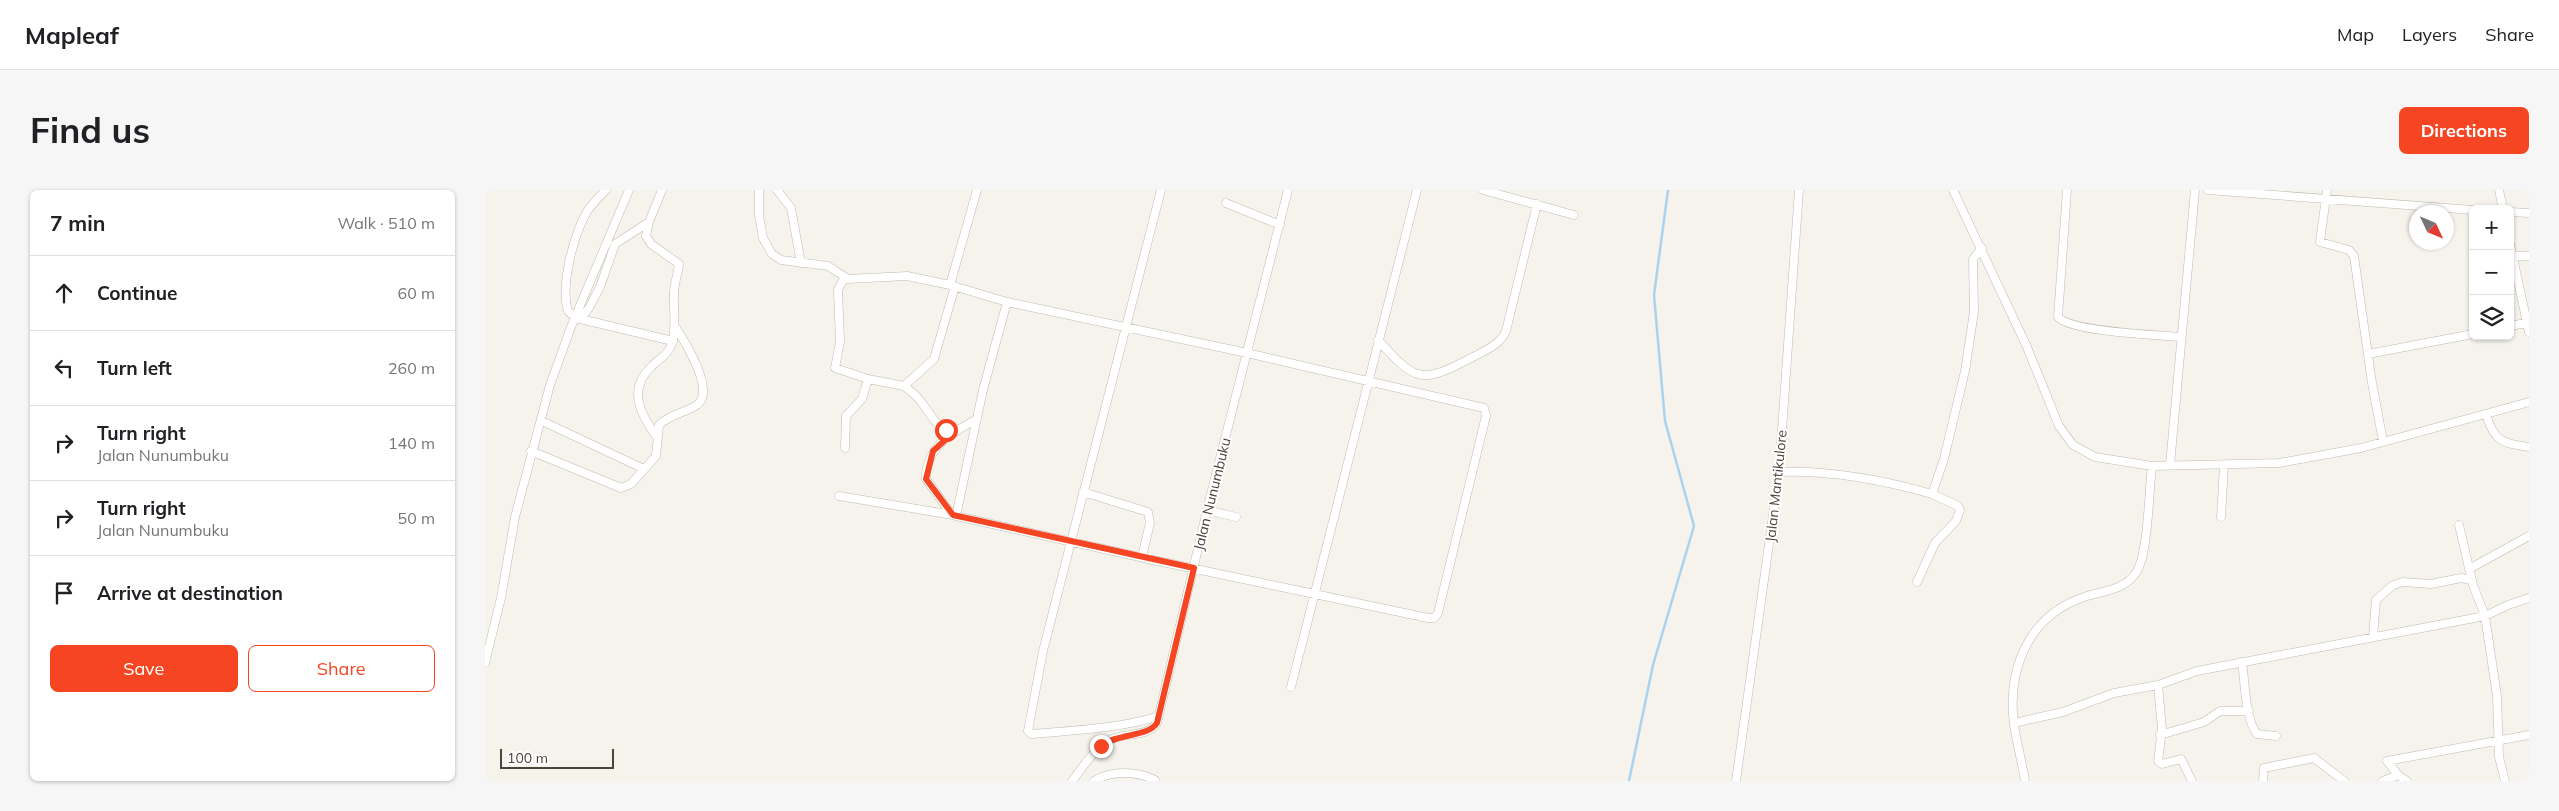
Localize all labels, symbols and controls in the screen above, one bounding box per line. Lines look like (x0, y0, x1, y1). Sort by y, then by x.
text: Mapleaf (25, 20, 119, 50)
text: Map (2337, 23, 2374, 46)
text: Layers (2402, 23, 2457, 46)
text: Share (2485, 23, 2534, 46)
button: Directions (2399, 107, 2529, 154)
text: Find us (30, 108, 150, 152)
north arrow (2409, 205, 2454, 250)
map controls (2469, 205, 2514, 340)
button: + (2469, 205, 2514, 250)
text: 7 min (50, 210, 105, 236)
text: Walk · 510 m (337, 213, 435, 233)
button: − (2469, 250, 2514, 295)
icon: ahead (50, 279, 78, 307)
text: Continue (97, 281, 177, 305)
text: 60 m (398, 283, 435, 303)
button: layers (2469, 295, 2514, 340)
icon: left (50, 354, 78, 382)
text: Turn left (97, 356, 172, 380)
text: 260 m (388, 358, 435, 378)
route start (935, 419, 958, 442)
text: Turn right (97, 421, 186, 445)
icon: right (50, 429, 78, 457)
street label: Jalan Mantikulore (1761, 429, 1791, 543)
text: 140 m (388, 433, 435, 453)
street label: Jalan Nunumbuku (1189, 436, 1235, 552)
text: Jalan Nunumbuku (97, 445, 229, 465)
text: Turn right (97, 496, 186, 520)
icon: right (50, 504, 78, 532)
text: 50 m (398, 508, 435, 528)
text: Jalan Nunumbuku (97, 520, 229, 540)
icon: arrive (50, 579, 78, 607)
text: Arrive at destination (97, 581, 283, 605)
button: Save (50, 645, 238, 692)
button: Share (248, 645, 435, 692)
route end (1090, 735, 1113, 758)
scale bar (500, 746, 614, 769)
text: 100 m (507, 749, 548, 767)

